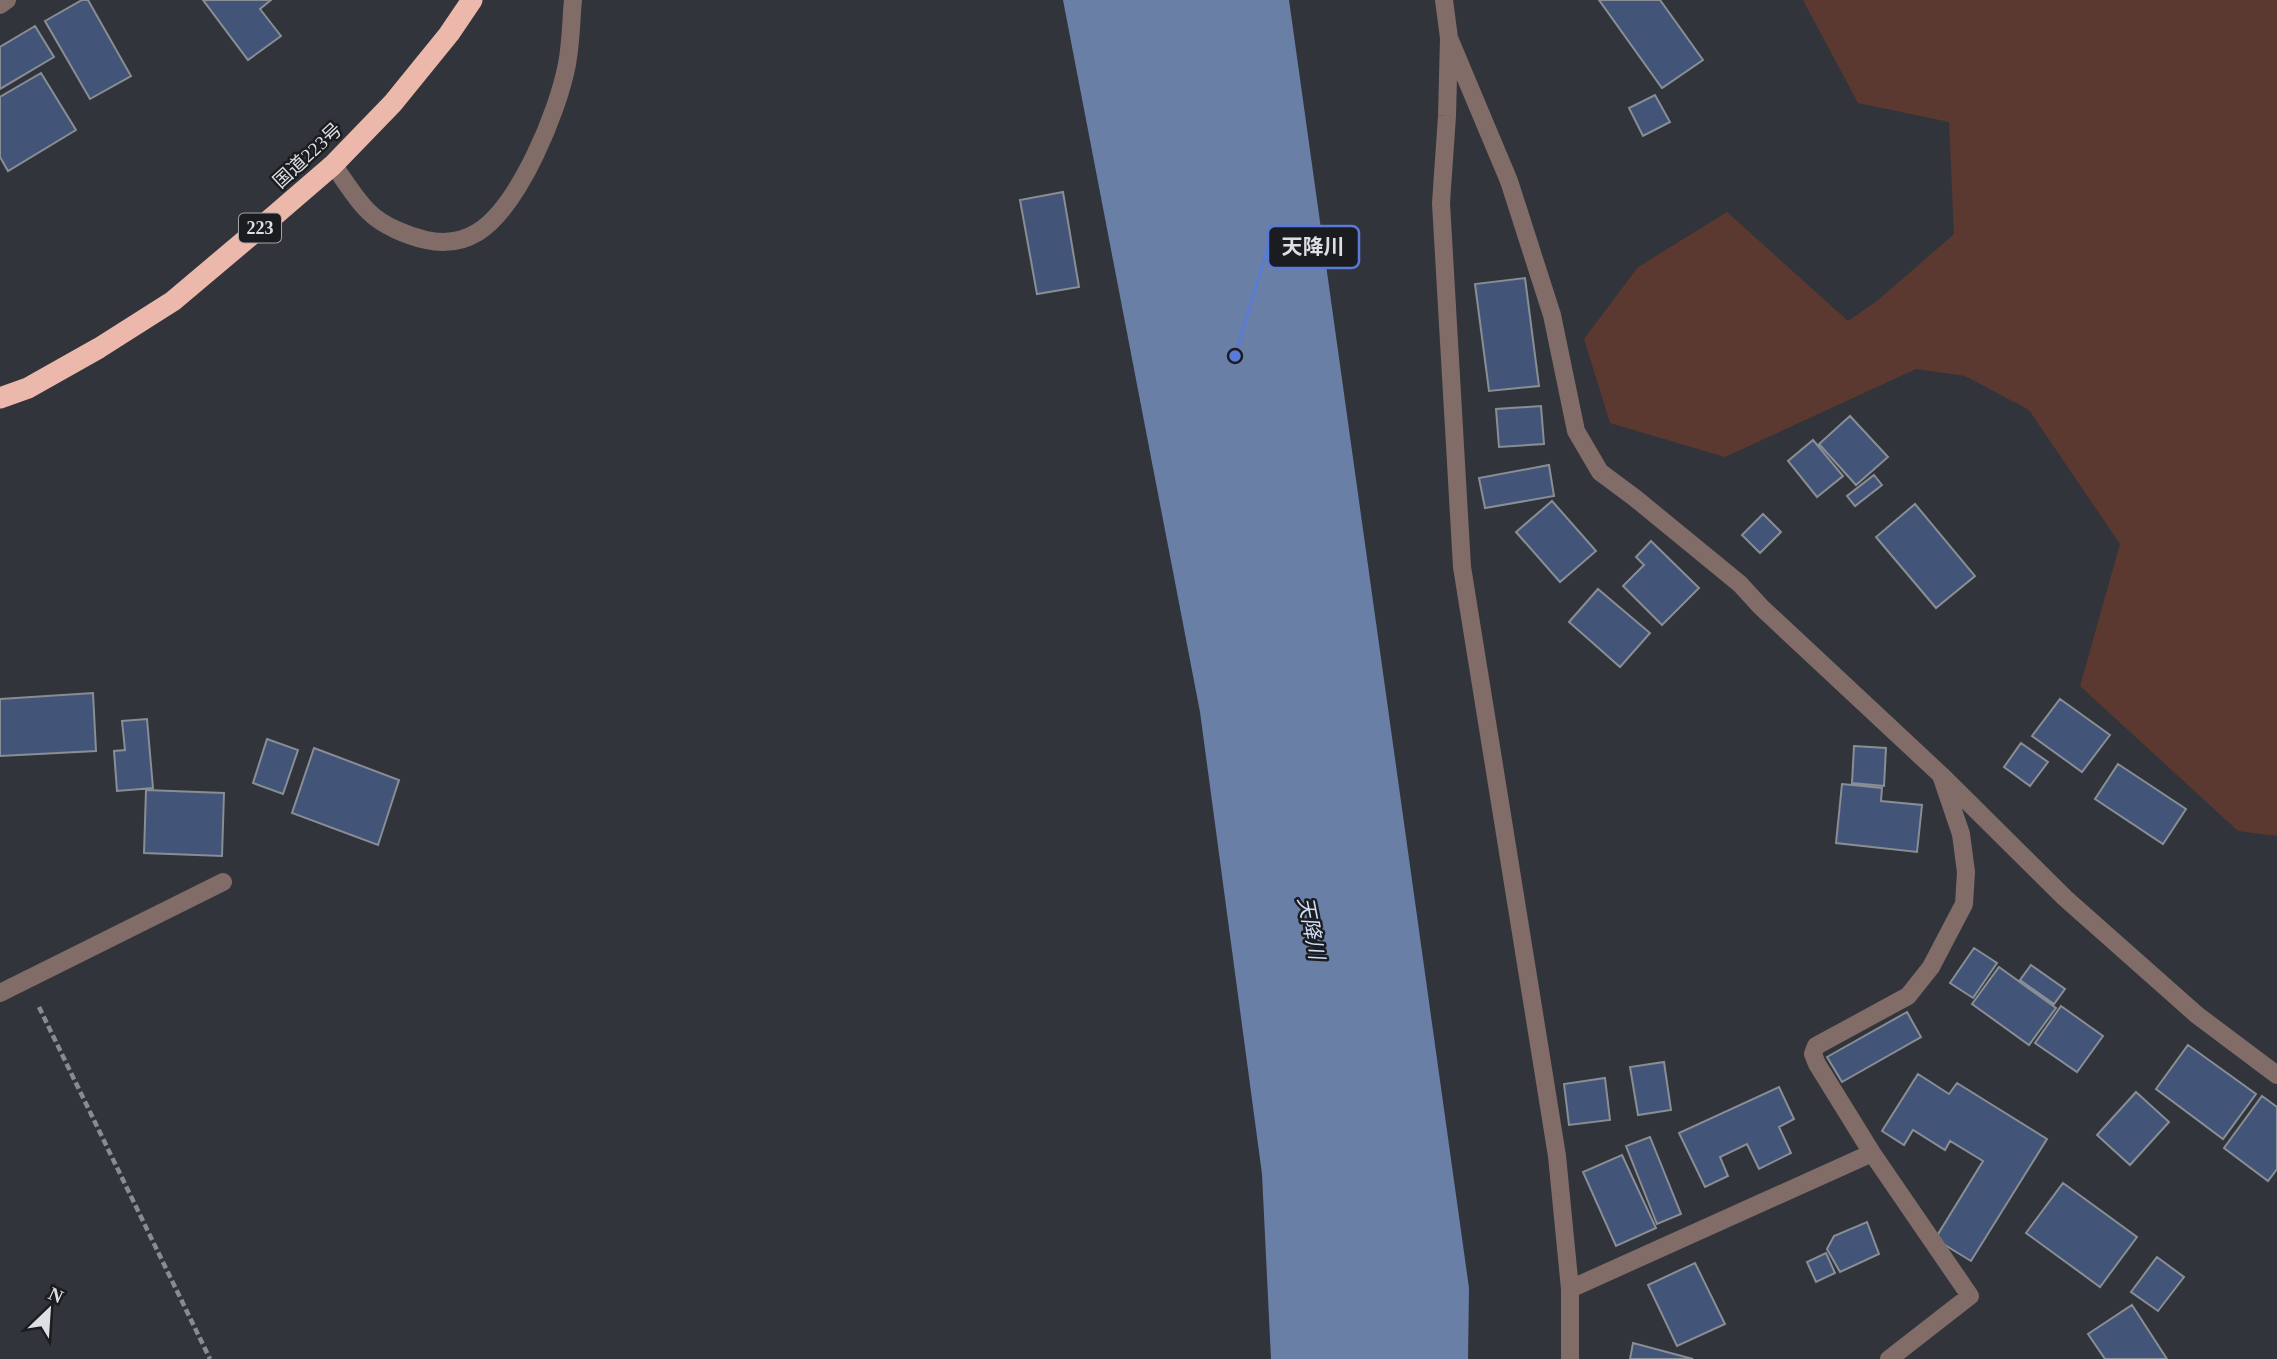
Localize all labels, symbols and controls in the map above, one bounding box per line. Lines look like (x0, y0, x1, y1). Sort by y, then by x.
street label: 国道223号 (269, 119, 346, 192)
road number: 223 (239, 213, 281, 242)
callout: 天降川 (1268, 226, 1359, 268)
text: 天降川 (1282, 235, 1345, 259)
water label: 天降川 (1293, 895, 1329, 963)
north arrow (14, 1275, 84, 1345)
text: N (45, 1283, 67, 1308)

